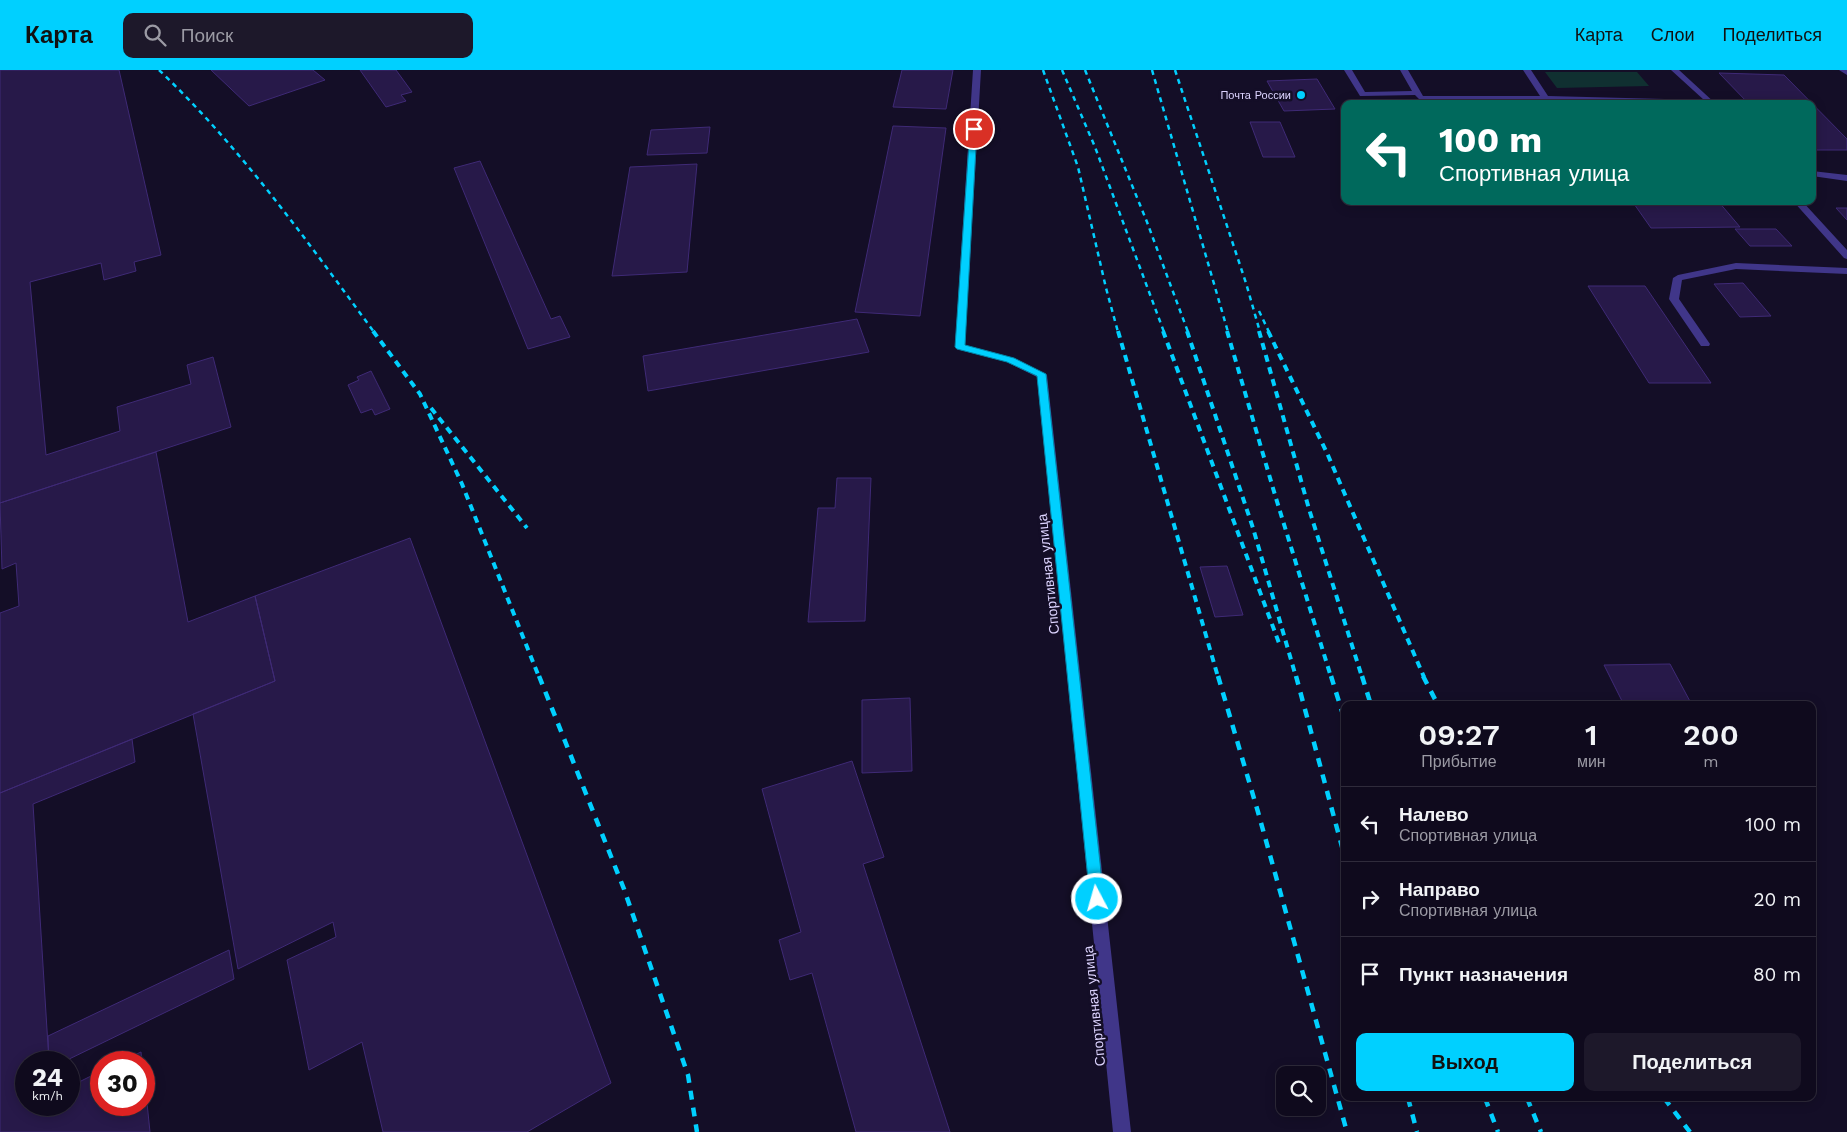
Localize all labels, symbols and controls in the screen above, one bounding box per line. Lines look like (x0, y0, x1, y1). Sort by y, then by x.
search box (123, 13, 473, 58)
text: Карта (25, 21, 93, 49)
icon: search (141, 21, 169, 49)
text: Поиск (181, 24, 233, 47)
text: Карта (1575, 24, 1623, 45)
text: Слои (1651, 24, 1695, 45)
text: Поделиться (1723, 24, 1822, 45)
place label: Почта России (1220, 89, 1291, 102)
marker: Почта России (1295, 89, 1307, 101)
pin (953, 108, 995, 150)
icon: arrive (960, 115, 988, 143)
text: 100 m (1439, 119, 1542, 161)
icon: left (1356, 120, 1421, 185)
text: Спортивная улица (1439, 161, 1629, 186)
street label: Спортивная улица (1034, 513, 1062, 635)
text: 09:27 (1418, 717, 1500, 752)
text: 1 (1585, 717, 1598, 752)
text: 200 (1683, 717, 1739, 752)
text: Прибытие (1421, 752, 1497, 771)
text: мин (1577, 752, 1606, 771)
text: m (1703, 752, 1718, 771)
text: Налево (1399, 803, 1469, 826)
icon: left (1356, 810, 1384, 838)
text: 100 m (1745, 813, 1801, 836)
text: Спортивная улица (1399, 826, 1537, 845)
position arrow (1070, 872, 1122, 924)
text: Направо (1399, 878, 1480, 901)
icon: right (1356, 885, 1384, 913)
text: 20 m (1754, 888, 1801, 911)
text: Спортивная улица (1399, 901, 1537, 920)
street label: Спортивная улица (1080, 945, 1108, 1067)
icon: arrive (1356, 960, 1384, 988)
text: Пункт назначения (1399, 963, 1568, 986)
text: 80 m (1753, 963, 1801, 986)
button: Выход (1356, 1033, 1574, 1091)
button: Поделиться (1584, 1033, 1801, 1091)
speed limit sign: 30 (90, 1051, 155, 1116)
text: 24 (32, 1063, 63, 1092)
map controls (1276, 1066, 1326, 1116)
button: search (1276, 1066, 1326, 1116)
text: km/h (32, 1089, 63, 1103)

